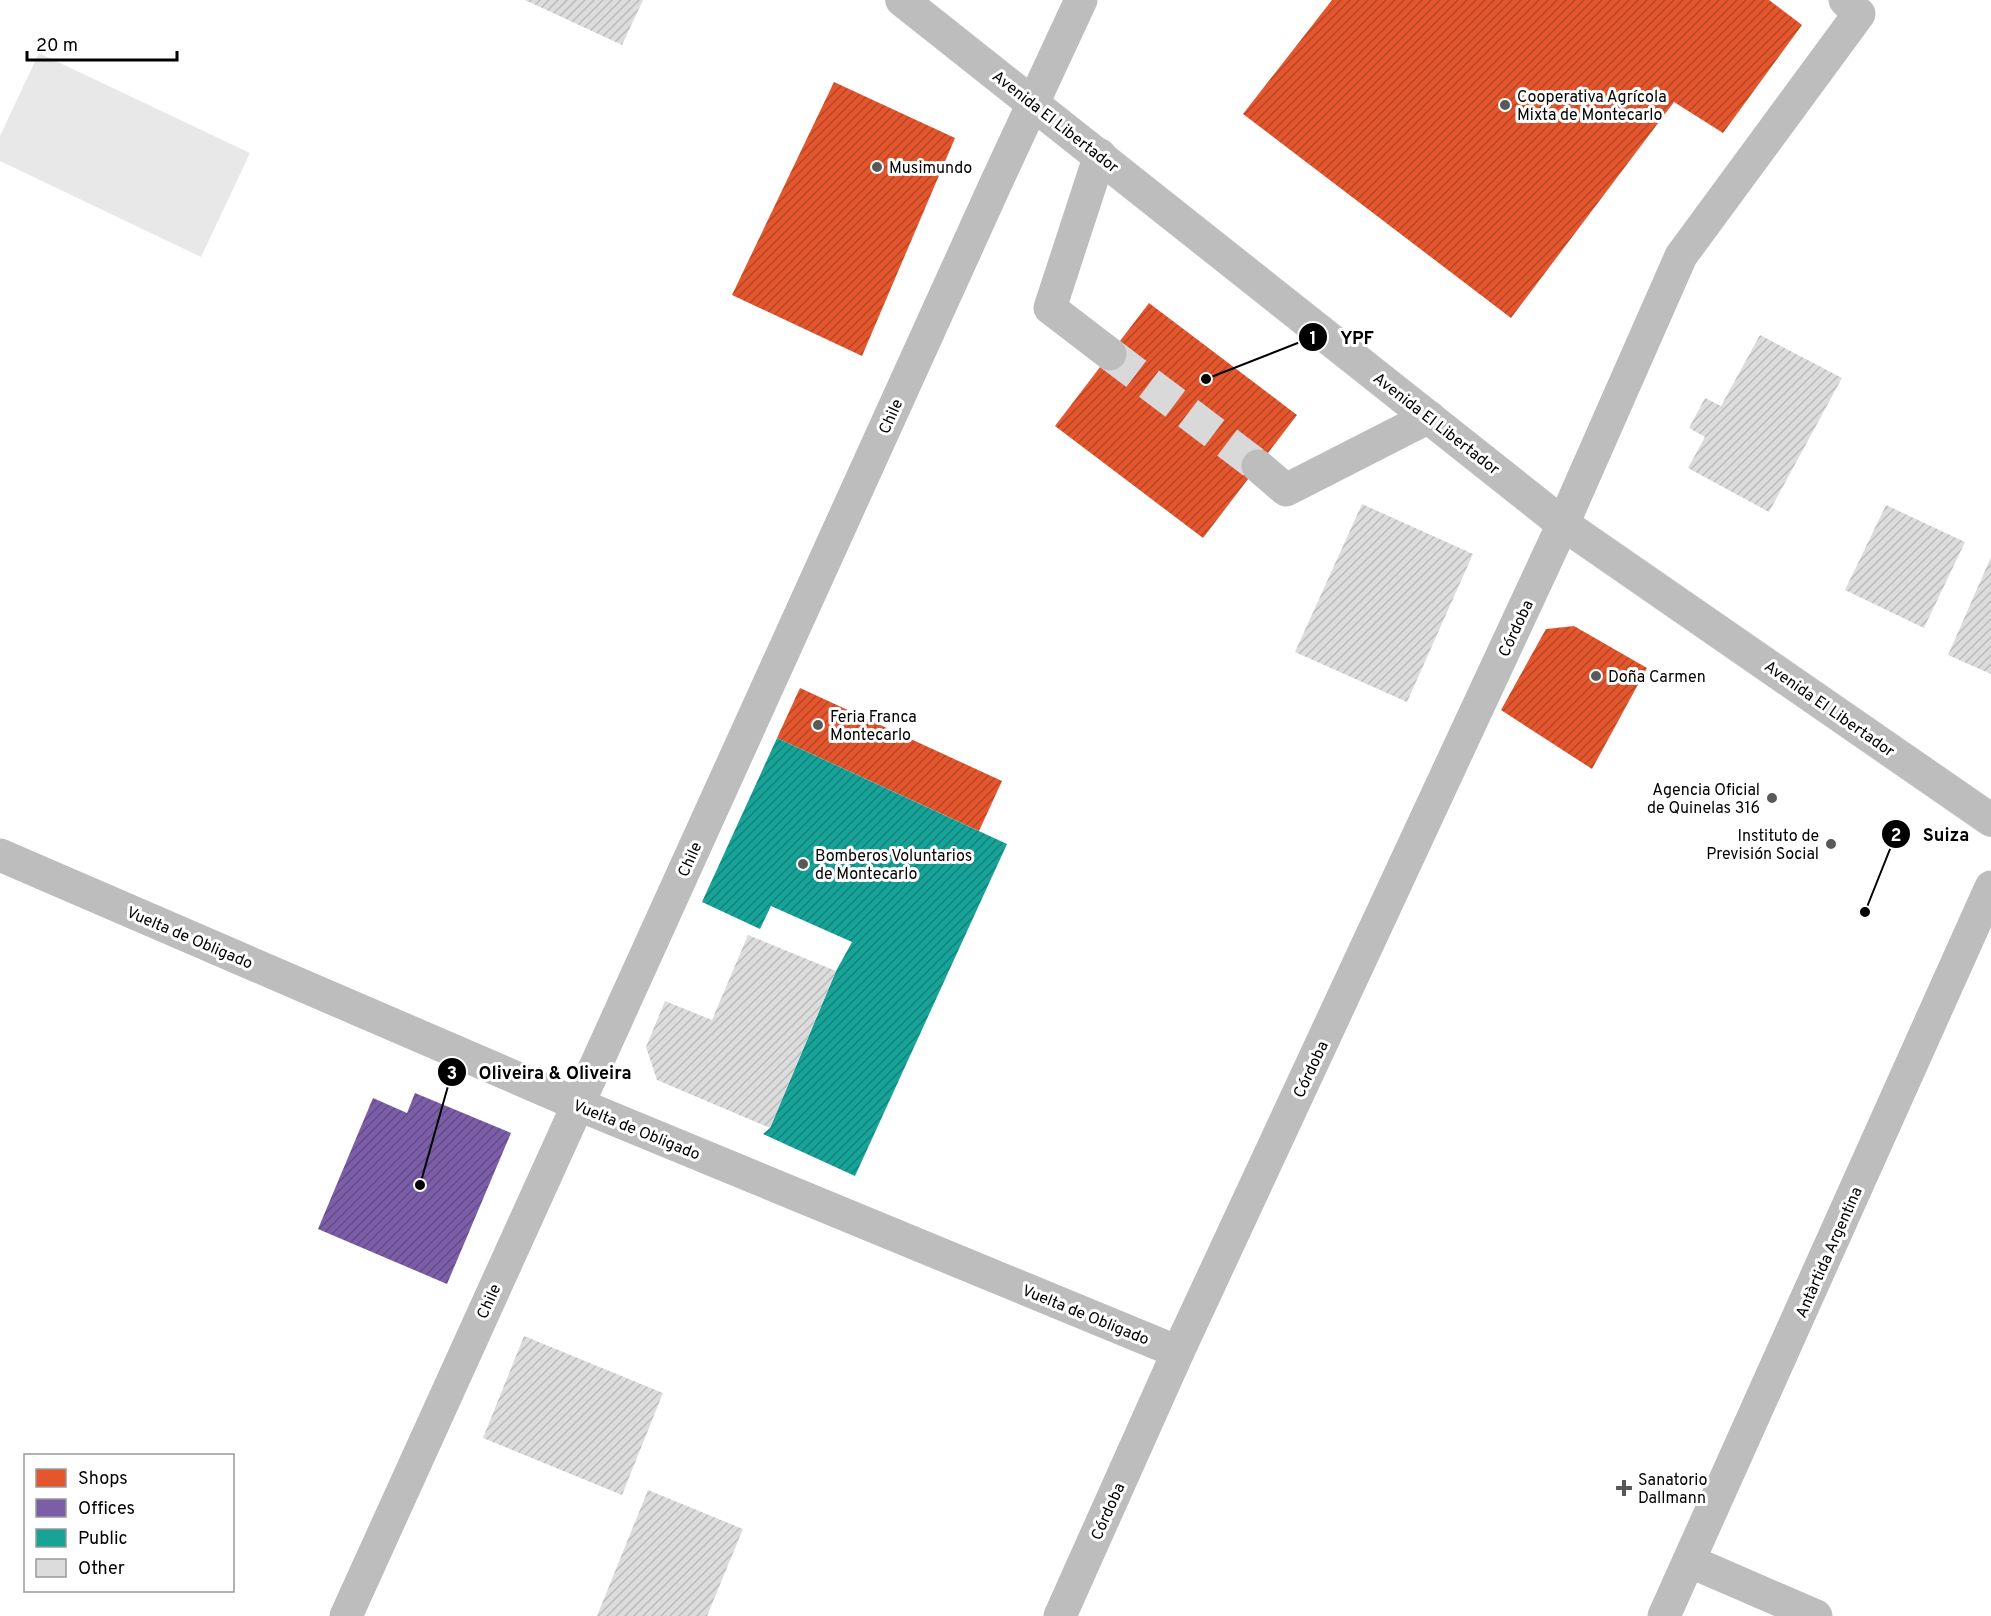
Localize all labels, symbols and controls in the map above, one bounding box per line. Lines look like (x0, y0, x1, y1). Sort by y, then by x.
scale bar (27, 24, 177, 62)
text: 20 m (36, 35, 78, 58)
street label: Avenida El Libertador (988, 67, 1122, 178)
place label: Cooperativa Agrícola Mixta de Montecarlo (1517, 88, 1667, 126)
marker: Cooperativa Agrícola Mixta de Montecarlo (1498, 98, 1512, 112)
place label: Musimundo (889, 159, 972, 179)
marker: Musimundo (870, 160, 884, 174)
callout: YPF (1298, 319, 1386, 355)
text: 1 (1309, 328, 1317, 351)
text: YPF (1340, 328, 1374, 351)
street label: Avenida El Libertador (1369, 369, 1503, 480)
street label: Chile (875, 396, 908, 437)
street label: Córdoba (1495, 597, 1539, 661)
street label: Avenida El Libertador (1760, 657, 1898, 762)
place label: Doña Carmen (1608, 668, 1706, 688)
marker: Doña Carmen (1589, 669, 1603, 683)
place label: Feria Franca Montecarlo (830, 708, 917, 746)
marker: Feria Franca Montecarlo (811, 718, 825, 732)
place label: Agencia Oficial de Quinelas 316 (1647, 781, 1760, 819)
marker: Agencia Oficial de Quinelas 316 (1765, 791, 1779, 805)
callout: Suiza (1881, 816, 1981, 852)
text: 2 (1890, 825, 1902, 848)
text: Suiza (1923, 825, 1969, 848)
place label: Instituto de Previsión Social (1706, 827, 1819, 865)
marker: Instituto de Previsión Social (1824, 837, 1838, 851)
street label: Chile (674, 839, 707, 880)
place label: Bomberos Voluntarios de Montecarlo (815, 847, 972, 885)
marker: Bomberos Voluntarios de Montecarlo (796, 857, 810, 871)
street label: Vuelta de Obligado (123, 903, 255, 974)
street label: Córdoba (1290, 1038, 1334, 1102)
callout: Oliveira & Oliveira (437, 1054, 644, 1090)
text: 3 (447, 1063, 457, 1086)
text: Oliveira & Oliveira (479, 1063, 631, 1086)
street label: Vuelta de Obligado (570, 1096, 703, 1165)
street label: Antàrtida Argentina (1792, 1184, 1868, 1321)
street label: Chile (473, 1281, 506, 1322)
street label: Vuelta de Obligado (1019, 1281, 1152, 1350)
legend (24, 1454, 234, 1592)
text: Shops (78, 1468, 128, 1491)
place label: Sanatorio Dallmann (1638, 1471, 1707, 1509)
marker: Sanatorio Dallmann (1615, 1479, 1633, 1497)
street label: Córdoba (1087, 1480, 1130, 1544)
text: Offices (78, 1498, 135, 1521)
text: Public (78, 1528, 128, 1551)
text: Other (78, 1558, 125, 1581)

